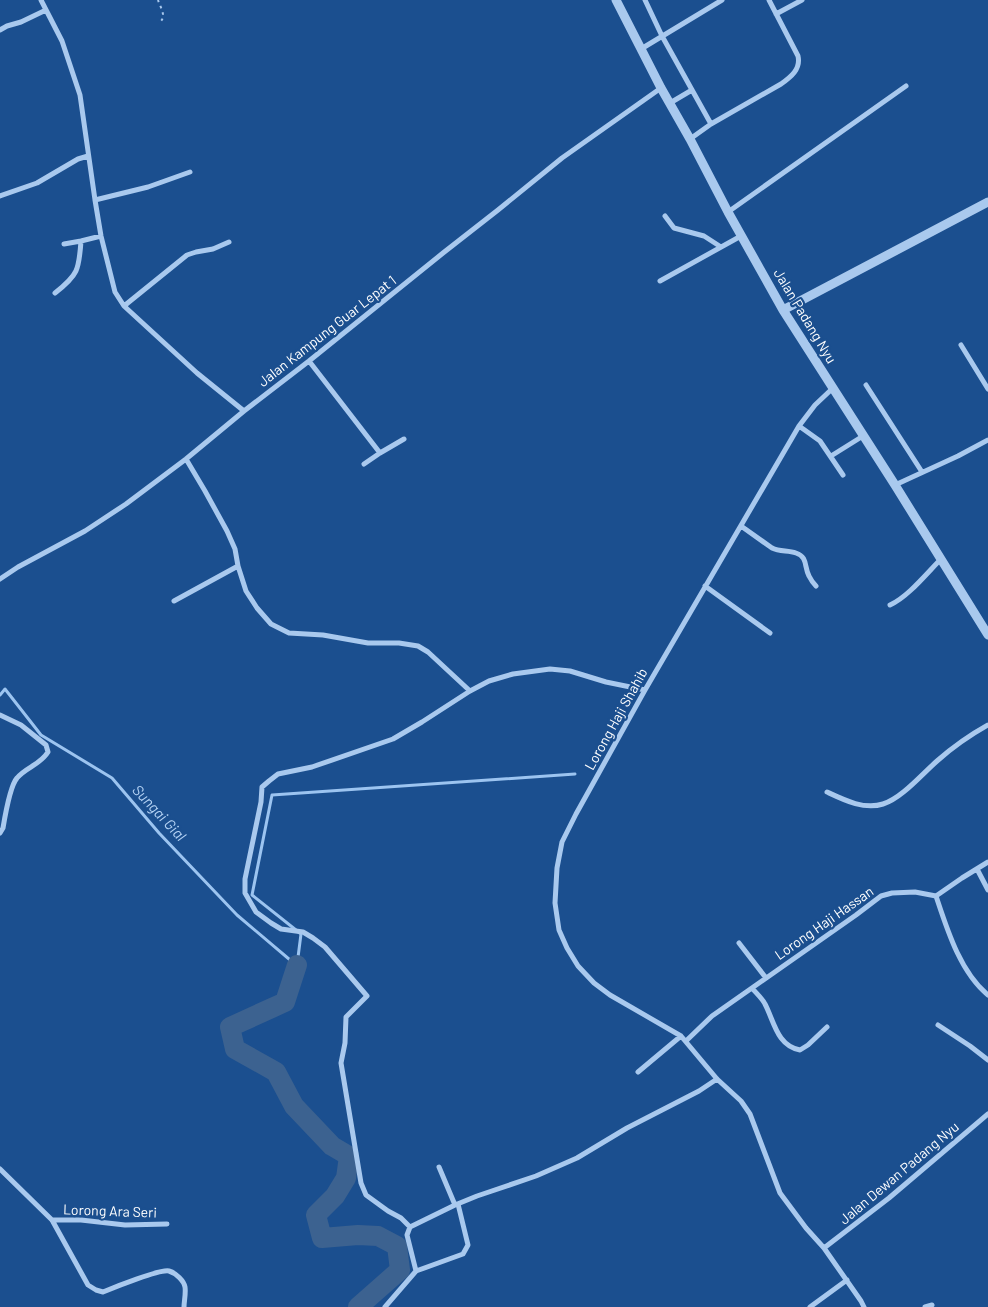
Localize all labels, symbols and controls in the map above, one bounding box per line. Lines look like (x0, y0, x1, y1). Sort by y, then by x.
street label: Jalan Padang Nyu (770, 265, 840, 366)
street label: Jalan Kampung Guar Lepat 1 (254, 271, 399, 390)
street label: Lorong Haji Shahib (581, 665, 651, 773)
water label: Sungai Gial (129, 780, 191, 845)
street label: Lorong Haji Hassan (771, 882, 876, 963)
street label: Jalan Dewan Padang Nyu (835, 1118, 962, 1228)
street label: Lorong Ara Seri (63, 1200, 157, 1221)

